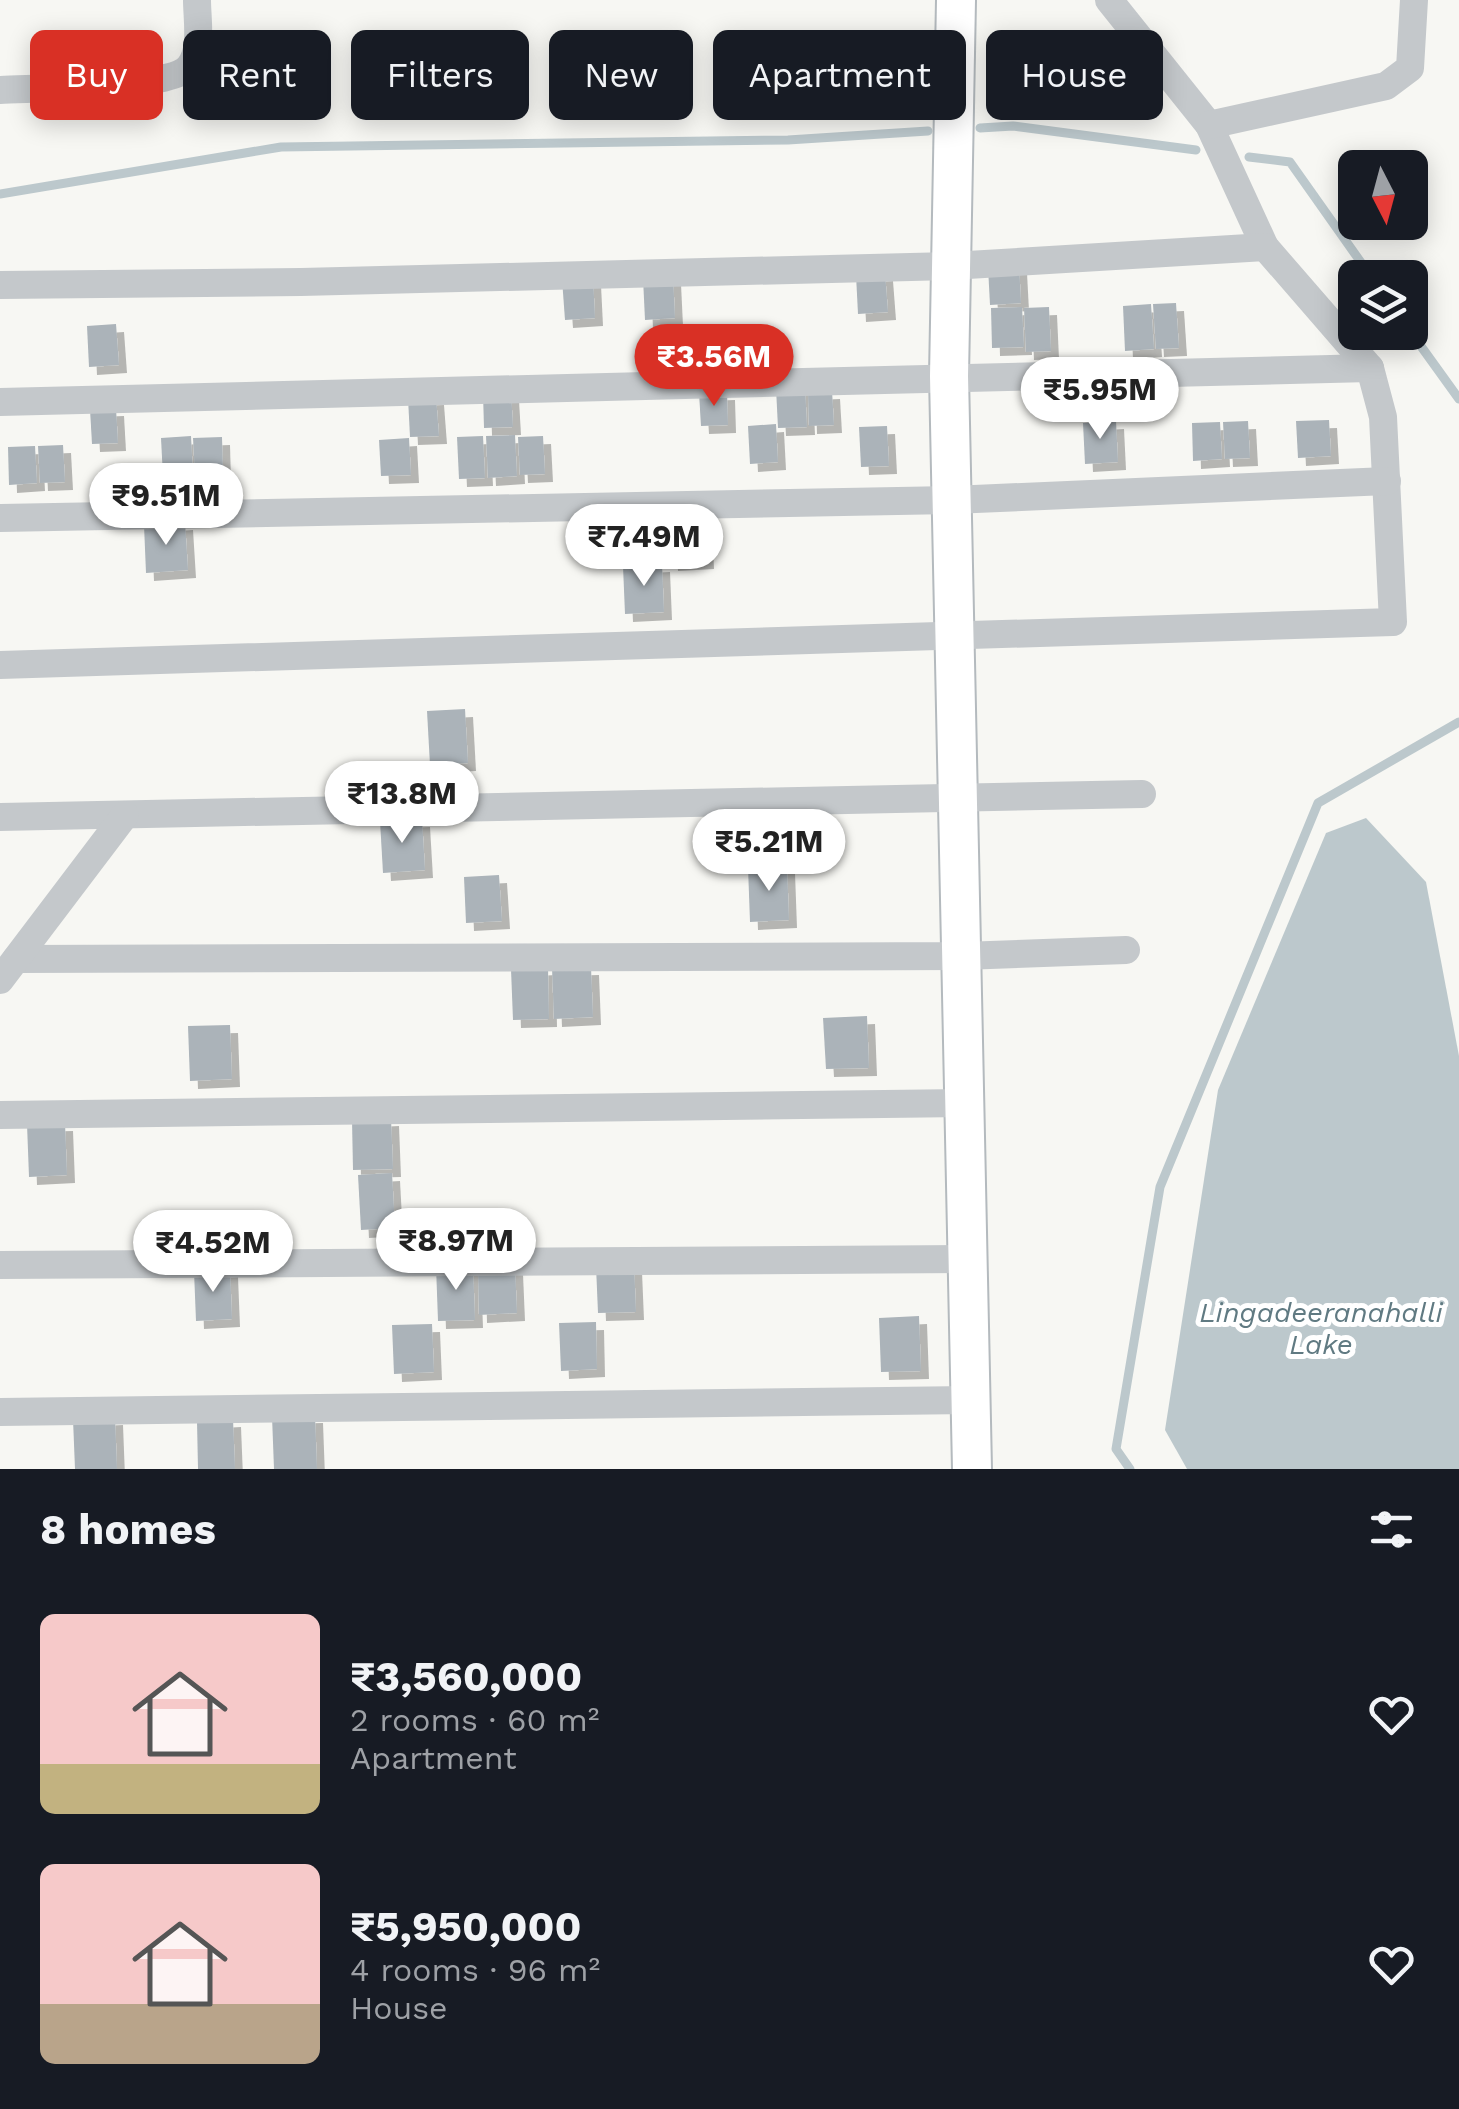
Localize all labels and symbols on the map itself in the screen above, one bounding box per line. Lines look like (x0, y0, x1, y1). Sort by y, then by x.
north arrow (1338, 150, 1428, 240)
pin: ₹3.56M (633, 324, 795, 409)
pin: ₹5.95M (1019, 357, 1181, 442)
pin: ₹9.51M (85, 463, 247, 548)
pin: ₹7.49M (563, 504, 725, 589)
pin: ₹13.8M (321, 761, 483, 846)
pin: ₹5.21M (688, 809, 850, 894)
pin: ₹8.97M (375, 1208, 537, 1293)
pin: ₹4.52M (132, 1210, 294, 1295)
water label: Lingadeeranahalli Lake (1199, 1296, 1444, 1361)

